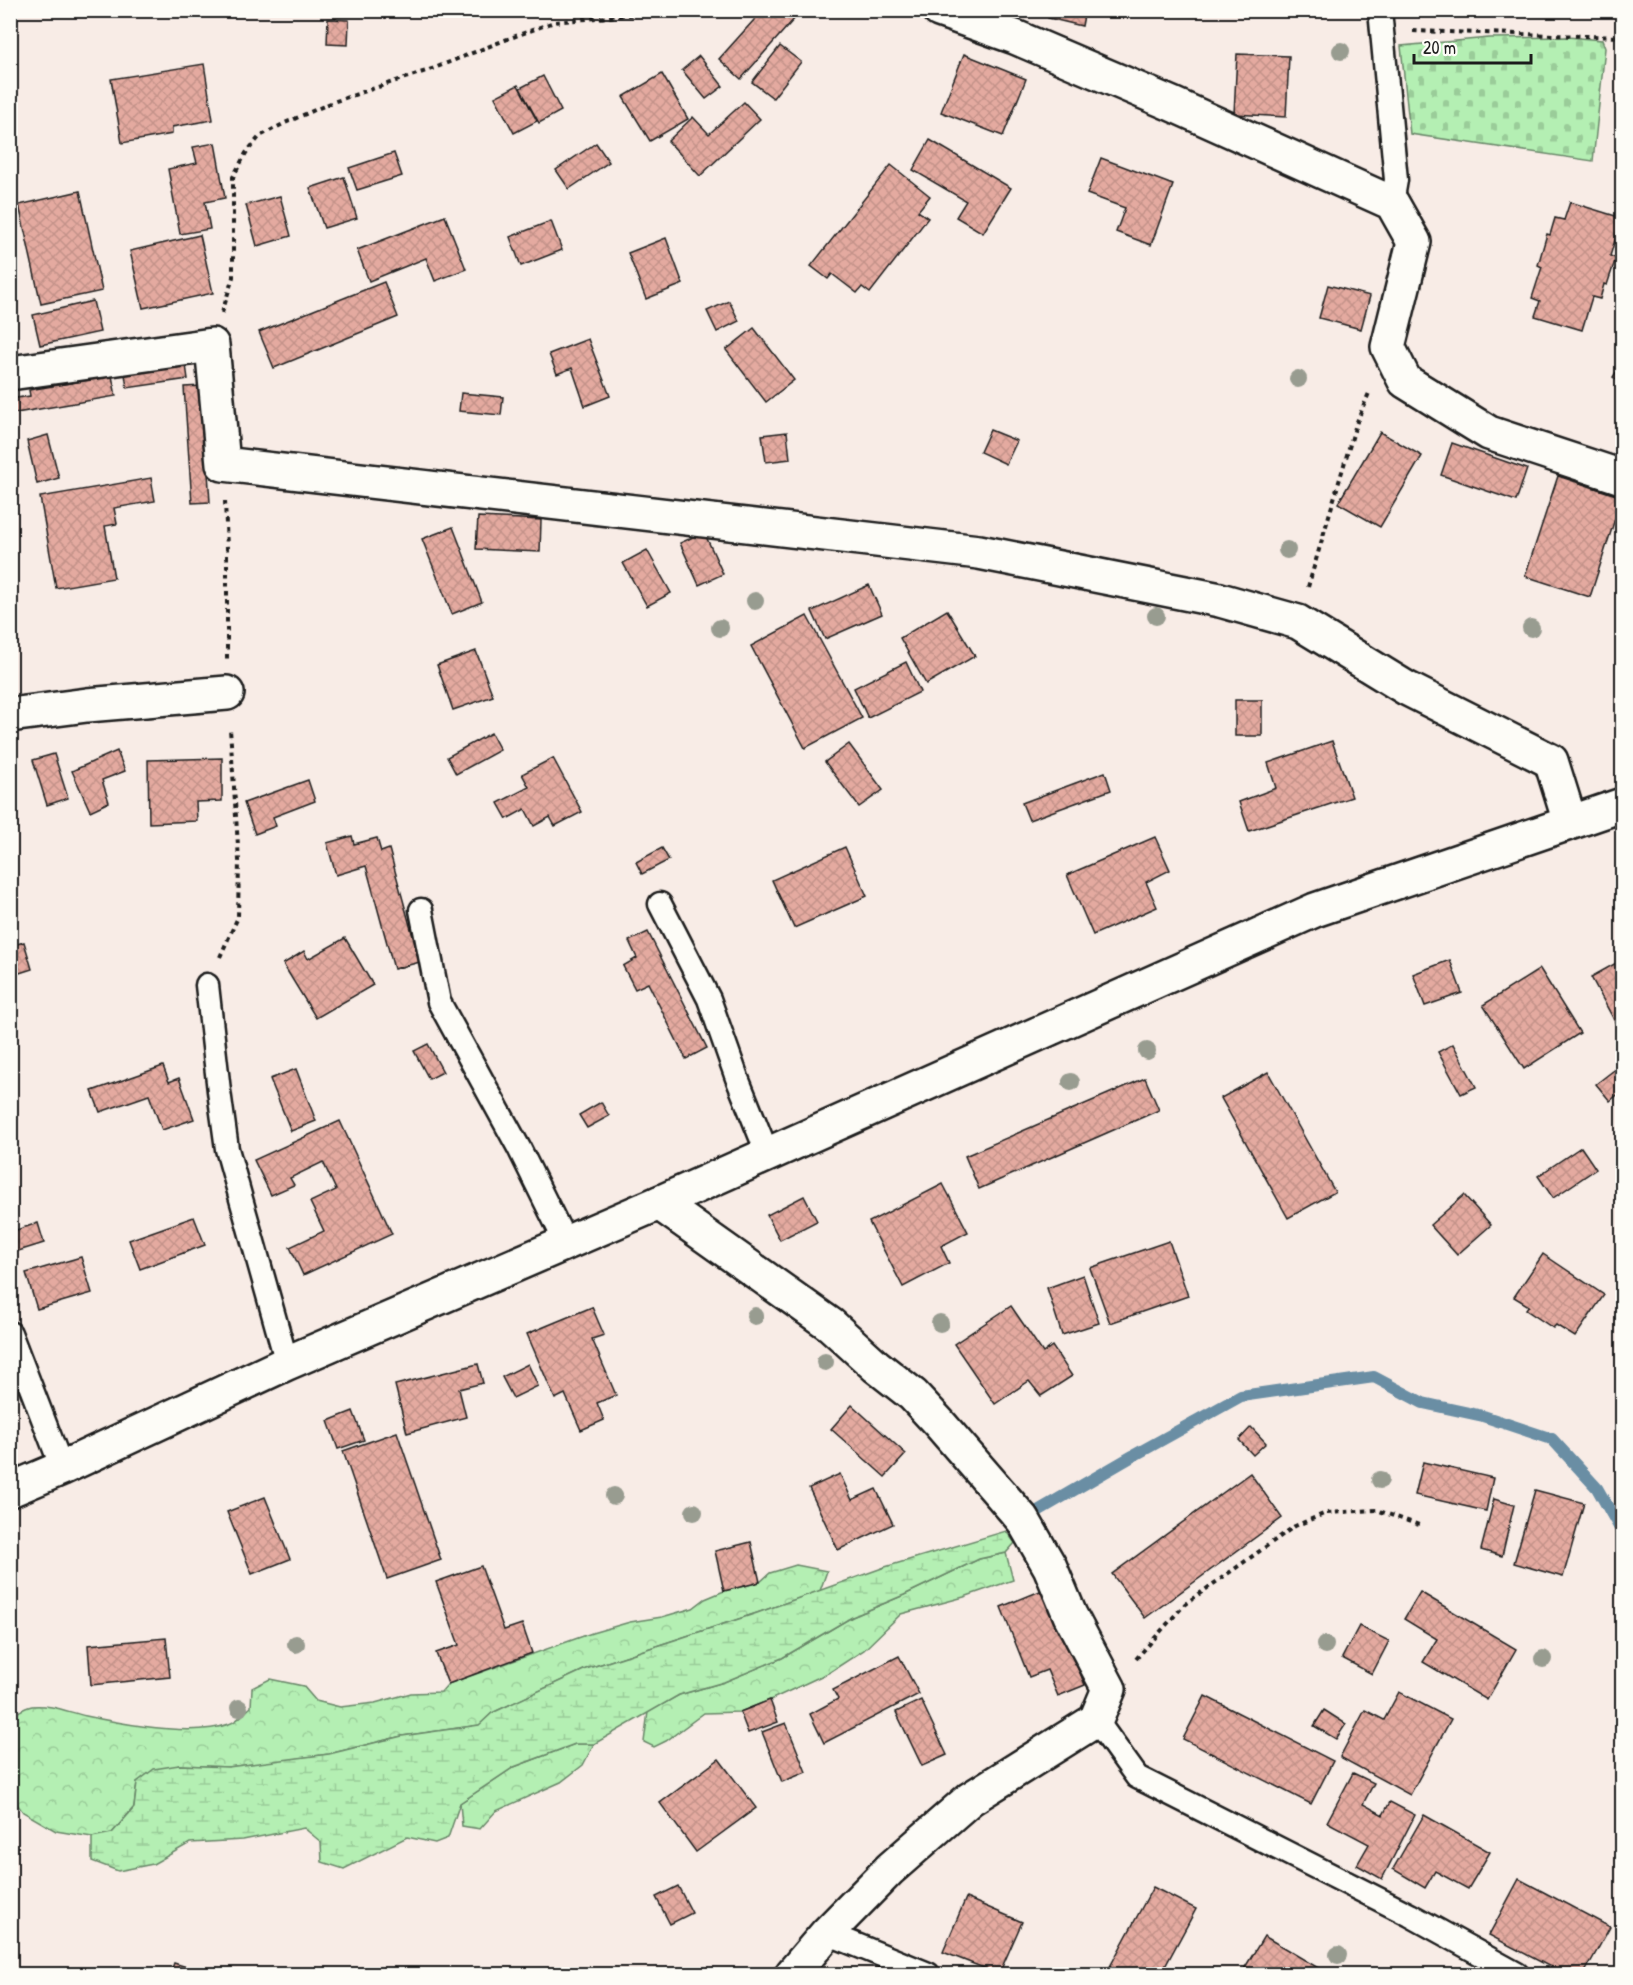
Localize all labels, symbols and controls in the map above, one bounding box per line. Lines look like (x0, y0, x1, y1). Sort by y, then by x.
scale bar (1414, 27, 1531, 65)
text: 20 m (1423, 35, 1456, 60)

